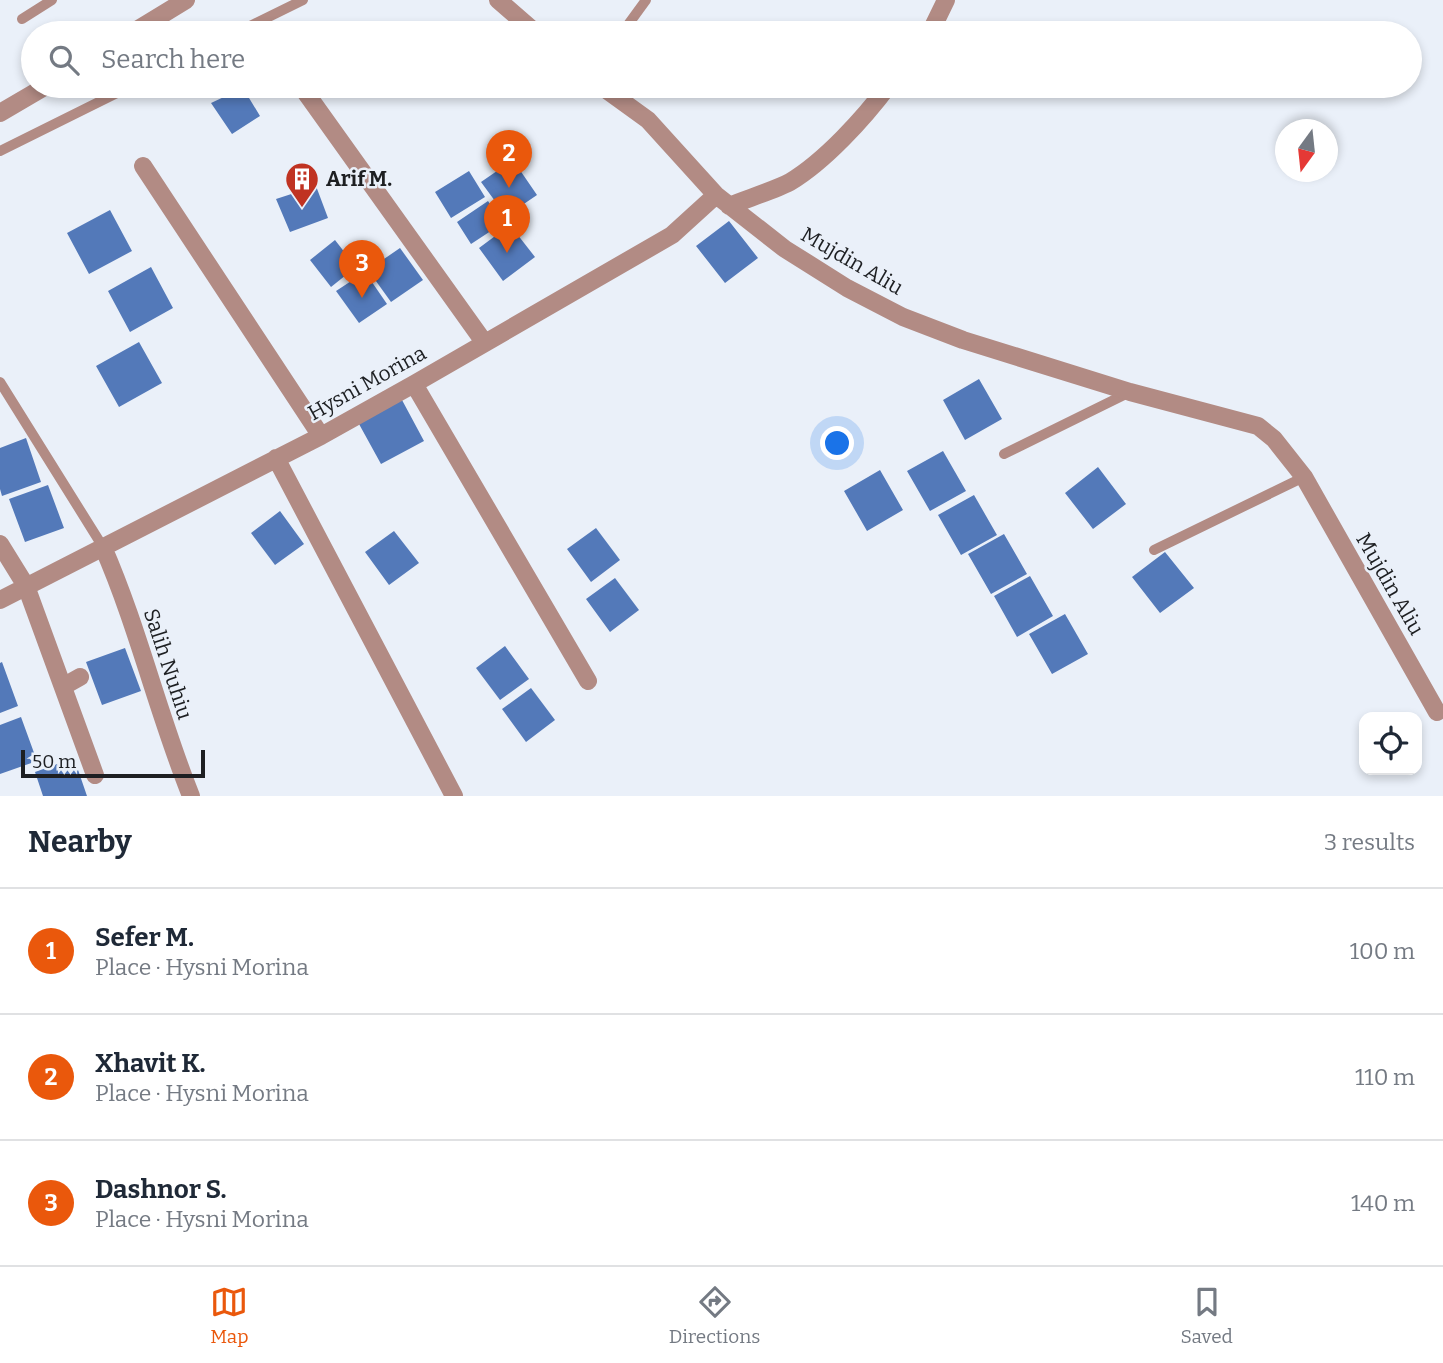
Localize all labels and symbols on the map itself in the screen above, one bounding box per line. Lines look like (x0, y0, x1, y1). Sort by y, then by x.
north arrow (1275, 119, 1338, 182)
pin: 2 (486, 130, 532, 188)
building icon: Arif M. (283, 160, 321, 209)
place label: Arif M. (326, 166, 392, 192)
pin: 1 (484, 195, 530, 253)
street label: Mujdin Aliu (796, 221, 908, 301)
pin: 3 (339, 240, 385, 298)
street label: Hysni Morina (303, 340, 431, 426)
your location (820, 426, 854, 460)
street label: Mujdin Aliu (1350, 528, 1430, 640)
street label: Salih Nuhiu (138, 605, 198, 723)
scale bar (21, 747, 205, 779)

